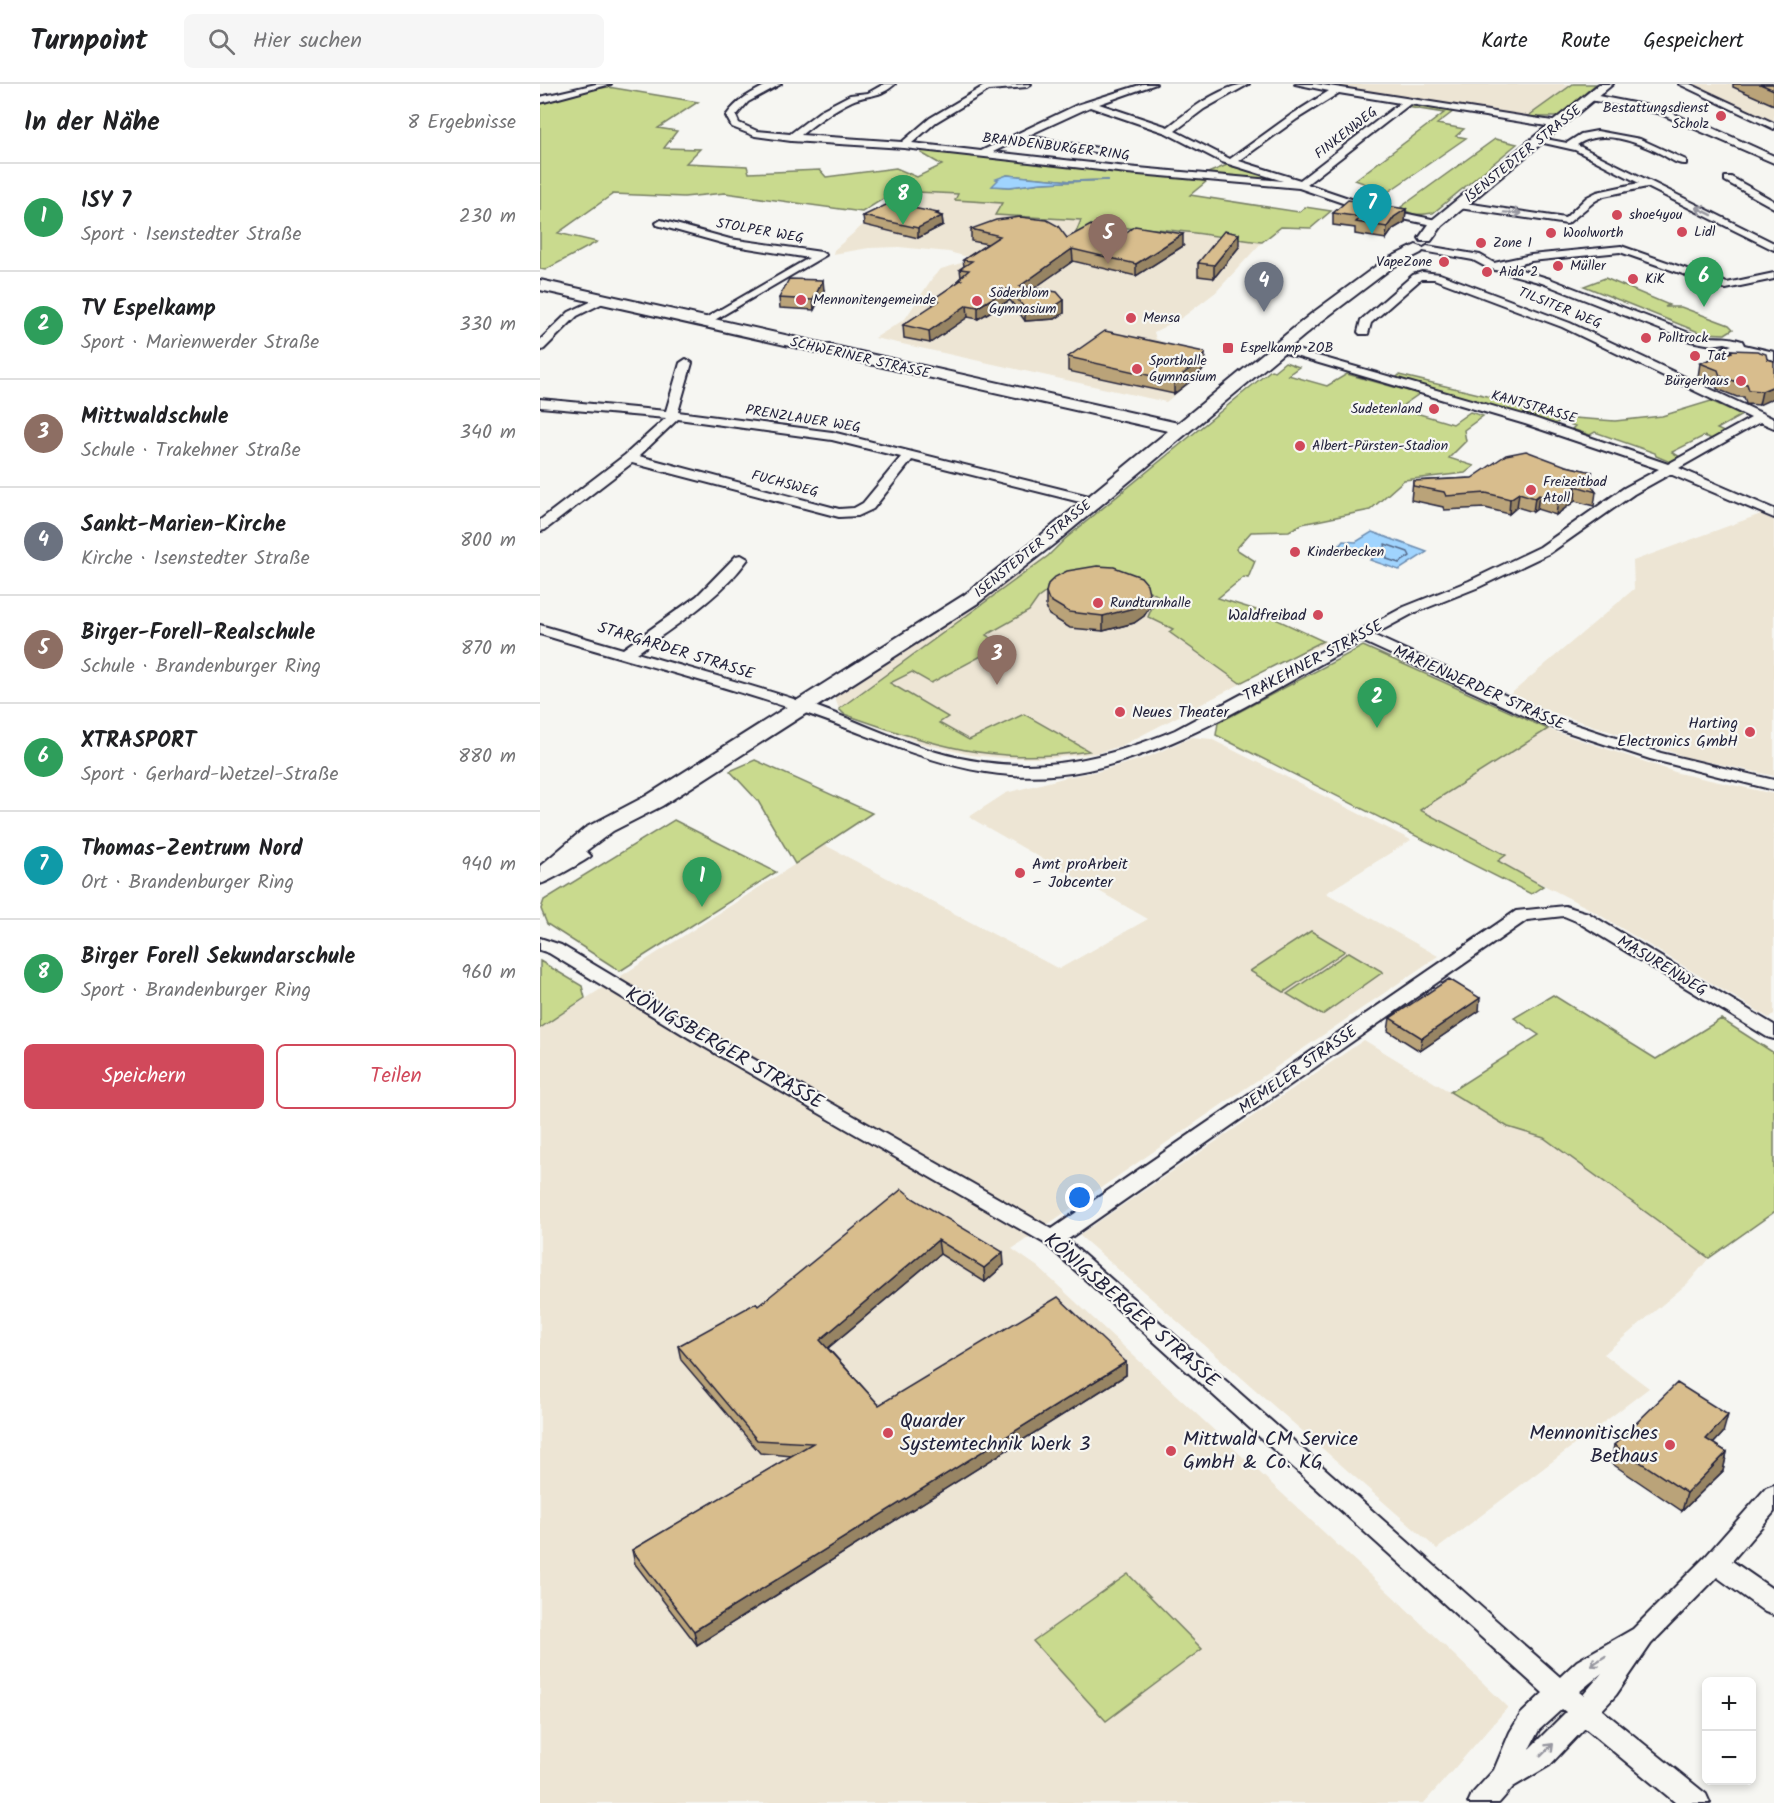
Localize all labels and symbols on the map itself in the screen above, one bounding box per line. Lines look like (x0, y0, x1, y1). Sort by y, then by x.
place label: Bestattungsdienst Scholz (1603, 97, 1710, 135)
street label: ISENSTEDTER STRASSE (1459, 99, 1587, 208)
street label: FINKENWEG (1310, 101, 1382, 165)
marker: Bestattungsdienst Scholz (1714, 109, 1728, 123)
street label: BRANDENBURGER RING (981, 127, 1131, 167)
pin: 8 (884, 176, 922, 225)
pin: 7 (1352, 184, 1392, 234)
place label: shoe4you (1629, 204, 1683, 226)
one-way arrow (1695, 204, 1713, 216)
one-way arrow (1502, 208, 1522, 219)
marker: shoe4you (1610, 208, 1624, 222)
street label: STOLPER WEG (715, 212, 805, 250)
pin: 5 (1088, 214, 1128, 264)
place label: Lidl (1694, 221, 1716, 243)
place label: Woolworth (1563, 222, 1623, 244)
marker: Lidl (1675, 225, 1689, 239)
marker: Woolworth (1544, 226, 1558, 240)
place label: Zone 1 (1493, 232, 1532, 254)
marker: Zone 1 (1474, 236, 1488, 250)
place label: VapeZone (1376, 251, 1433, 273)
marker: VapeZone (1437, 255, 1451, 269)
place label: Müller (1570, 255, 1607, 277)
pin: 6 (1684, 258, 1724, 307)
marker: Müller (1551, 259, 1565, 273)
place label: Aida 2 (1499, 261, 1538, 283)
pin: 4 (1244, 262, 1284, 312)
marker: Aida 2 (1480, 265, 1494, 279)
place label: KiK (1645, 268, 1666, 290)
marker: KiK (1626, 272, 1640, 286)
street label: TILSITER WEG (1515, 281, 1605, 335)
place label: Söderblom Gymnasium (989, 282, 1056, 320)
place label: Mennonitengemeinde (813, 289, 937, 311)
marker: Mennonitengemeinde (794, 293, 808, 307)
marker: Söderblom Gymnasium (970, 294, 984, 308)
place label: Mensa (1143, 307, 1180, 329)
marker: Mensa (1124, 311, 1138, 325)
place label: Polltrock (1658, 327, 1708, 349)
street label: SCHWERINER STRASSE (788, 331, 933, 385)
marker: Polltrock (1639, 331, 1653, 345)
place label: Espelkamp ZOB (1240, 337, 1333, 359)
marker: Espelkamp ZOB (1221, 341, 1235, 355)
place label: Tat (1707, 345, 1727, 367)
marker: Tat (1688, 349, 1702, 363)
place label: Sporthalle Gymnasium (1149, 350, 1216, 388)
marker: Sporthalle Gymnasium (1130, 362, 1144, 376)
place label: Bürgerhaus (1664, 370, 1729, 392)
marker: Bürgerhaus (1734, 374, 1748, 388)
street label: KANTSTRASSE (1488, 384, 1580, 430)
place label: Sudetenland (1351, 398, 1423, 420)
street label: PRENZLAUER WEG (744, 399, 862, 439)
marker: Sudetenland (1427, 402, 1441, 416)
place label: Albert-Pürsten-Stadion (1312, 435, 1448, 457)
marker: Albert-Pürsten-Stadion (1293, 439, 1307, 453)
street label: FUCHSWEG (749, 464, 821, 504)
place label: Freizeitbad Atoll (1543, 471, 1608, 509)
marker: Freizeitbad Atoll (1524, 483, 1538, 497)
street label: ISENSTEDTER STRASSE (969, 494, 1097, 603)
place label: Kinderbecken (1307, 541, 1384, 563)
marker: Kinderbecken (1288, 545, 1302, 559)
place label: Rundturnhalle (1110, 592, 1192, 614)
marker: Rundturnhalle (1091, 596, 1105, 610)
place label: Waldfreibad (1228, 603, 1307, 628)
marker: Waldfreibad (1311, 608, 1325, 622)
street label: TRAKEHNER STRASSE (1238, 613, 1388, 709)
street label: STARGARDER STRASSE (594, 615, 758, 687)
pin: 3 (978, 636, 1016, 685)
street label: MARIENWERDER STRASSE (1389, 639, 1570, 737)
pin: 2 (1358, 678, 1396, 728)
place label: Neues Theater (1132, 700, 1230, 725)
marker: Neues Theater (1113, 705, 1127, 719)
place label: Harting Electronics GmbH (1617, 711, 1738, 754)
marker: Harting Electronics GmbH (1743, 725, 1757, 739)
place label: Amt proArbeit – Jobcenter (1032, 852, 1129, 895)
pin: 1 (682, 858, 722, 907)
marker: Amt proArbeit – Jobcenter (1013, 866, 1027, 880)
street label: MASURENWEG (1612, 929, 1712, 1003)
street label: KÖNIGSBERGER STRASSE (619, 979, 830, 1120)
street label: MEMELER STRASSE (1233, 1019, 1363, 1120)
your location (1065, 1183, 1094, 1212)
street label: KÖNIGSBERGER STRASSE (1036, 1225, 1227, 1398)
place label: Quarder Systemtechnik Werk 3 (900, 1406, 1090, 1461)
place label: Mennonitisches Bethaus (1529, 1418, 1658, 1473)
place label: Mittwald CM Service GmbH & Co. KG (1183, 1424, 1358, 1479)
marker: Quarder Systemtechnik Werk 3 (881, 1426, 895, 1440)
marker: Mennonitisches Bethaus (1663, 1438, 1677, 1452)
marker: Mittwald CM Service GmbH & Co. KG (1164, 1444, 1178, 1458)
one-way arrow (1590, 1655, 1607, 1667)
one-way arrow (1540, 1742, 1554, 1757)

